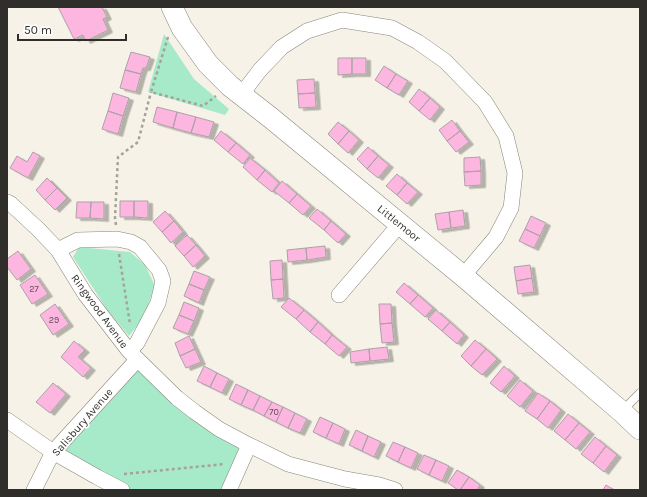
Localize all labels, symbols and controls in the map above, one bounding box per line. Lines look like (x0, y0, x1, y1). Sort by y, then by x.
scale bar (18, 16, 126, 42)
text: 50 m (24, 23, 52, 37)
street label: Littlemoor (374, 202, 423, 245)
street label: Ringwood Avenue (68, 272, 131, 351)
house number: 27 (29, 284, 39, 294)
house number: 29 (49, 315, 59, 325)
street label: Salisbury Avenue (49, 385, 116, 459)
house number: 70 (269, 407, 279, 417)

